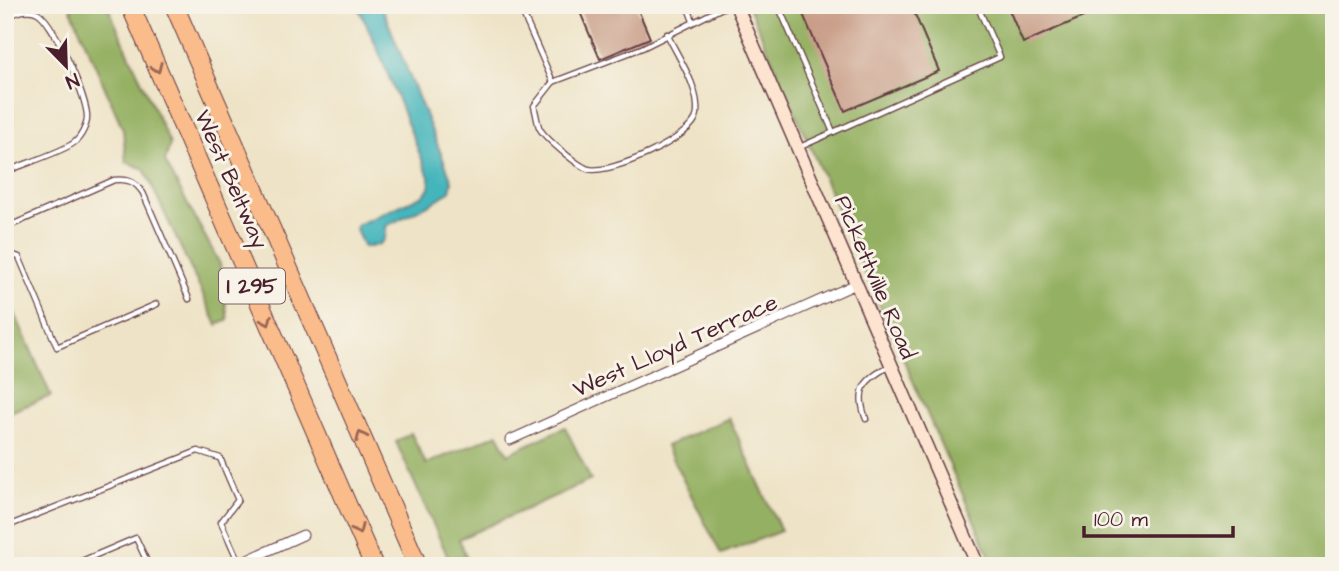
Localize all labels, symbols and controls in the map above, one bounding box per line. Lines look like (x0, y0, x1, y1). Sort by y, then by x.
north arrow (32, 32, 102, 102)
one-way arrow (149, 61, 163, 73)
text: N (61, 66, 83, 95)
street label: West Beltway (185, 105, 276, 255)
street label: Pickettville Road (826, 191, 924, 364)
road number: I 295 (219, 268, 285, 304)
street label: West Lloyd Terrace (568, 286, 783, 406)
one-way arrow (259, 314, 273, 327)
one-way arrow (355, 430, 369, 443)
scale bar (1084, 494, 1232, 538)
text: 100 m (1094, 505, 1149, 534)
one-way arrow (350, 523, 364, 535)

